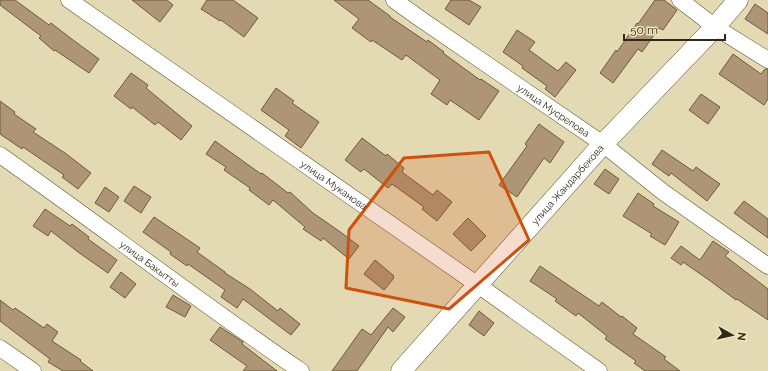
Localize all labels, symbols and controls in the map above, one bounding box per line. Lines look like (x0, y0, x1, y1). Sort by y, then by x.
scale bar (624, 16, 725, 42)
text: 50 m (630, 23, 658, 37)
street label: улица Мусрепова (515, 82, 592, 139)
street label: улица Жандарбекова (529, 142, 606, 227)
street label: улица Муканова (298, 158, 369, 212)
street label: улица Бакытты (118, 238, 182, 290)
north arrow (712, 315, 752, 355)
text: N (734, 331, 748, 341)

